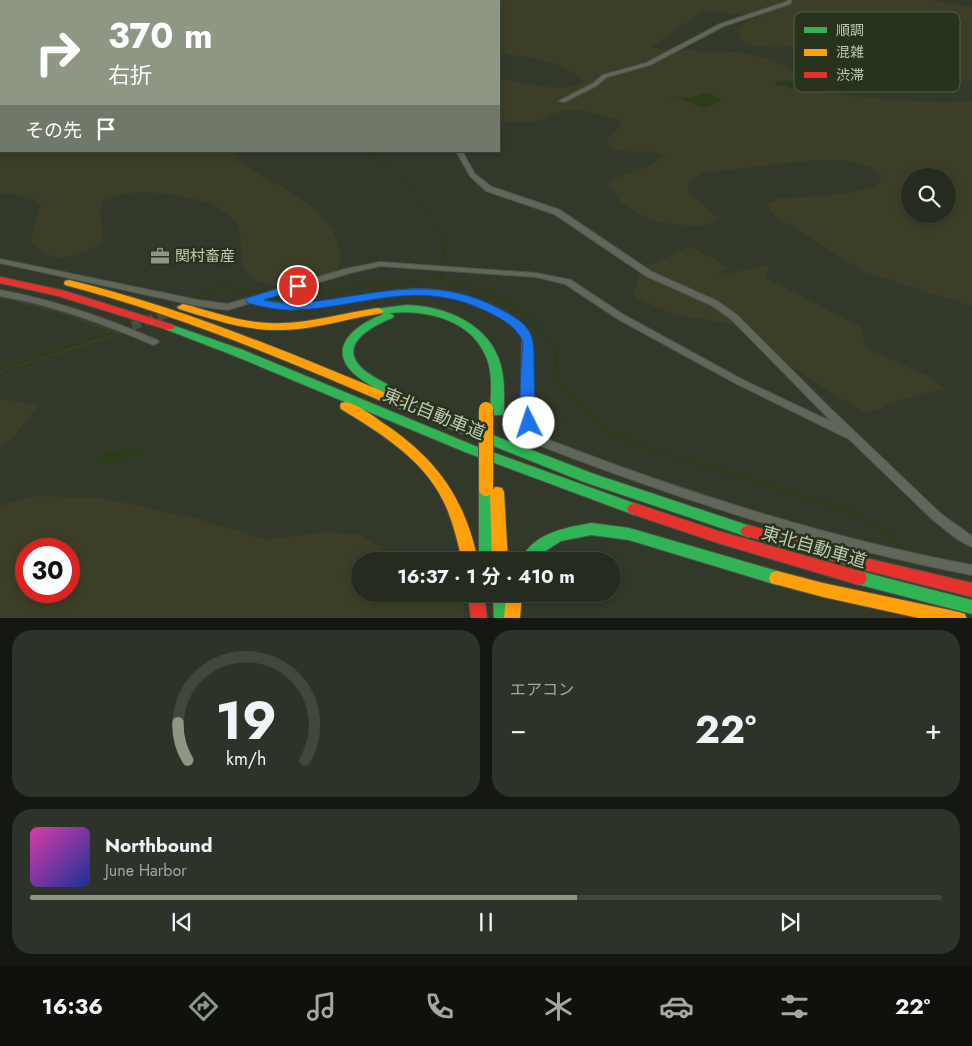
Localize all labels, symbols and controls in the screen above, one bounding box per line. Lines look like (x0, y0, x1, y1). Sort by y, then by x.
text: 370 m (108, 11, 213, 61)
legend (794, 12, 960, 92)
icon: right (25, 20, 90, 85)
text: 順調 (836, 20, 864, 40)
text: 混雑 (836, 42, 864, 62)
text: 右折 (108, 59, 152, 91)
text: 渋滞 (836, 65, 864, 85)
icon: arrive (92, 115, 120, 143)
text: その先 (25, 117, 82, 144)
map controls (901, 168, 956, 223)
button: search (901, 168, 956, 223)
office icon: 関村畜産 (149, 245, 171, 267)
place label: 関村畜産 (175, 245, 235, 267)
pin (277, 265, 319, 307)
icon: arrive (284, 272, 312, 300)
street label: 東北自動車道 (379, 382, 489, 446)
position arrow (502, 396, 554, 448)
street label: 東北自動車道 (759, 520, 869, 574)
speed limit sign: 30 (15, 538, 80, 603)
text: 16:37 · 1 分 · 410 m (397, 563, 575, 590)
text: エアコン (510, 678, 574, 701)
text: 19 (215, 683, 277, 759)
text: 22° (695, 702, 756, 757)
text: − (510, 709, 527, 750)
text: + (925, 709, 942, 750)
text: km/h (226, 746, 266, 772)
text: Northbound (105, 832, 212, 859)
text: June Harbor (105, 859, 187, 882)
icon: previous (168, 908, 196, 936)
icon: pause (472, 908, 500, 936)
icon: next (776, 908, 804, 936)
icon: directions (186, 989, 221, 1024)
icon: music (304, 989, 339, 1024)
icon: phone (422, 989, 457, 1024)
icon: climate (541, 989, 576, 1024)
icon: car (659, 989, 694, 1024)
icon: filters (777, 989, 812, 1024)
text: 16:36 (42, 990, 103, 1022)
text: 22° (895, 990, 930, 1022)

